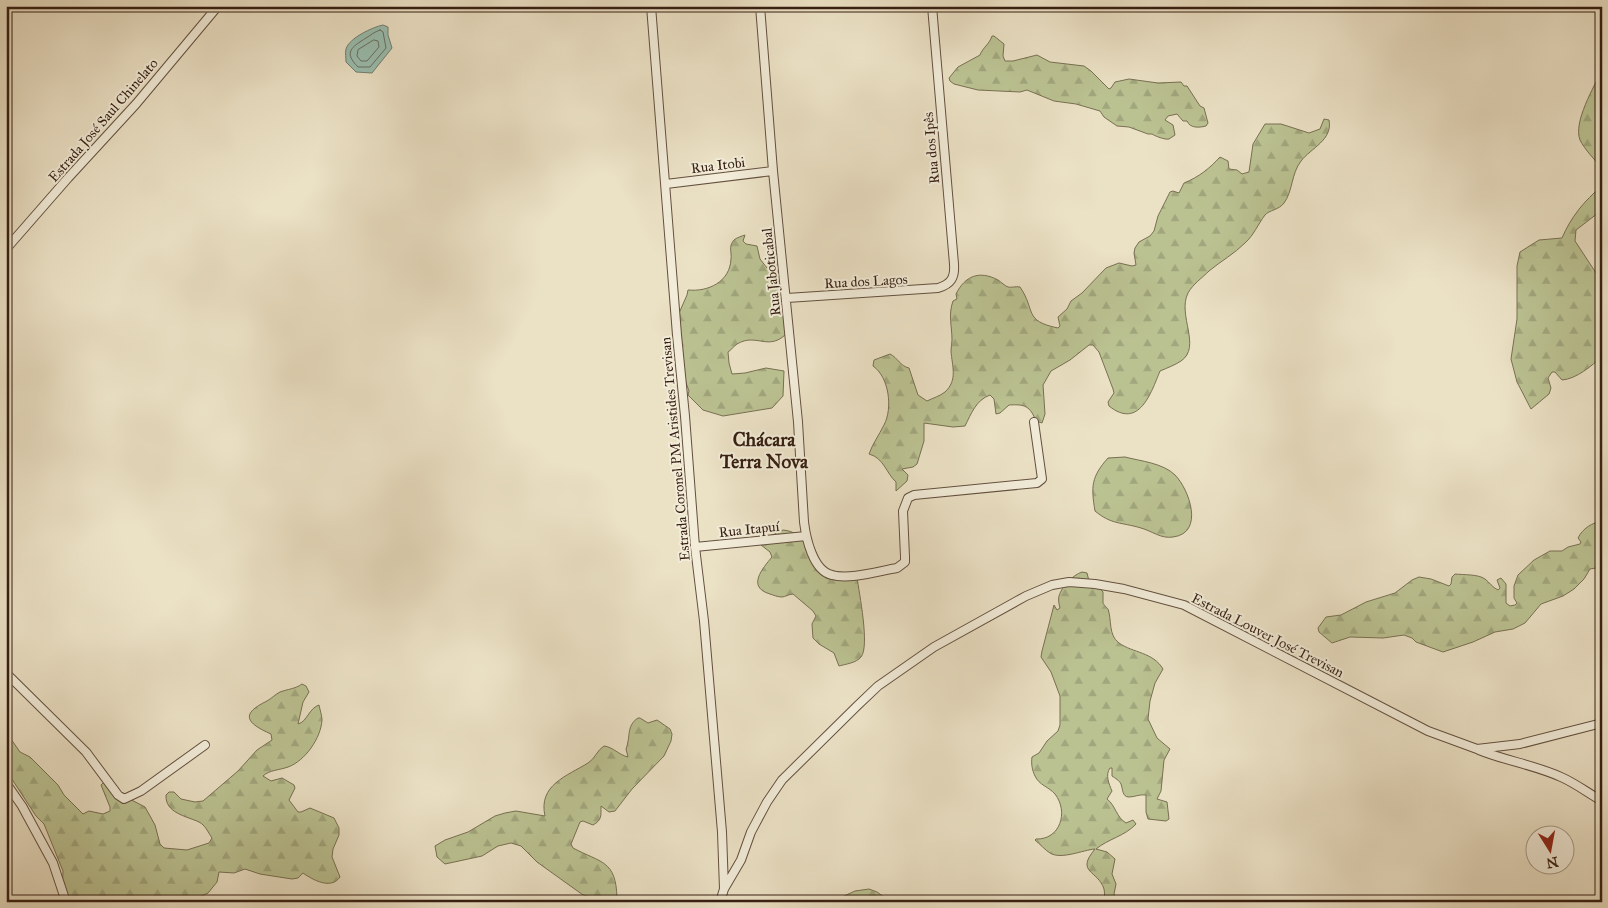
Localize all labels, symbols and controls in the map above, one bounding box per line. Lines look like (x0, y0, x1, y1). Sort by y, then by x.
street label: Estrada José Saul Chinelato (45, 55, 162, 186)
street label: Rua dos Ipês (920, 111, 943, 185)
street label: Rua Itobi (690, 154, 746, 177)
street label: Rua Jaboticabal (758, 227, 786, 317)
street label: Rua dos Lagos (824, 271, 908, 292)
street label: Estrada Coronel PM Aristides Trevisan (657, 336, 694, 562)
district label: Chácara Terra Nova (719, 428, 809, 473)
street label: Rua Itapuí (718, 518, 781, 541)
street label: Estrada Louver José Trevisan (1188, 590, 1347, 682)
north arrow (1526, 826, 1576, 876)
text: N (1545, 853, 1560, 872)

